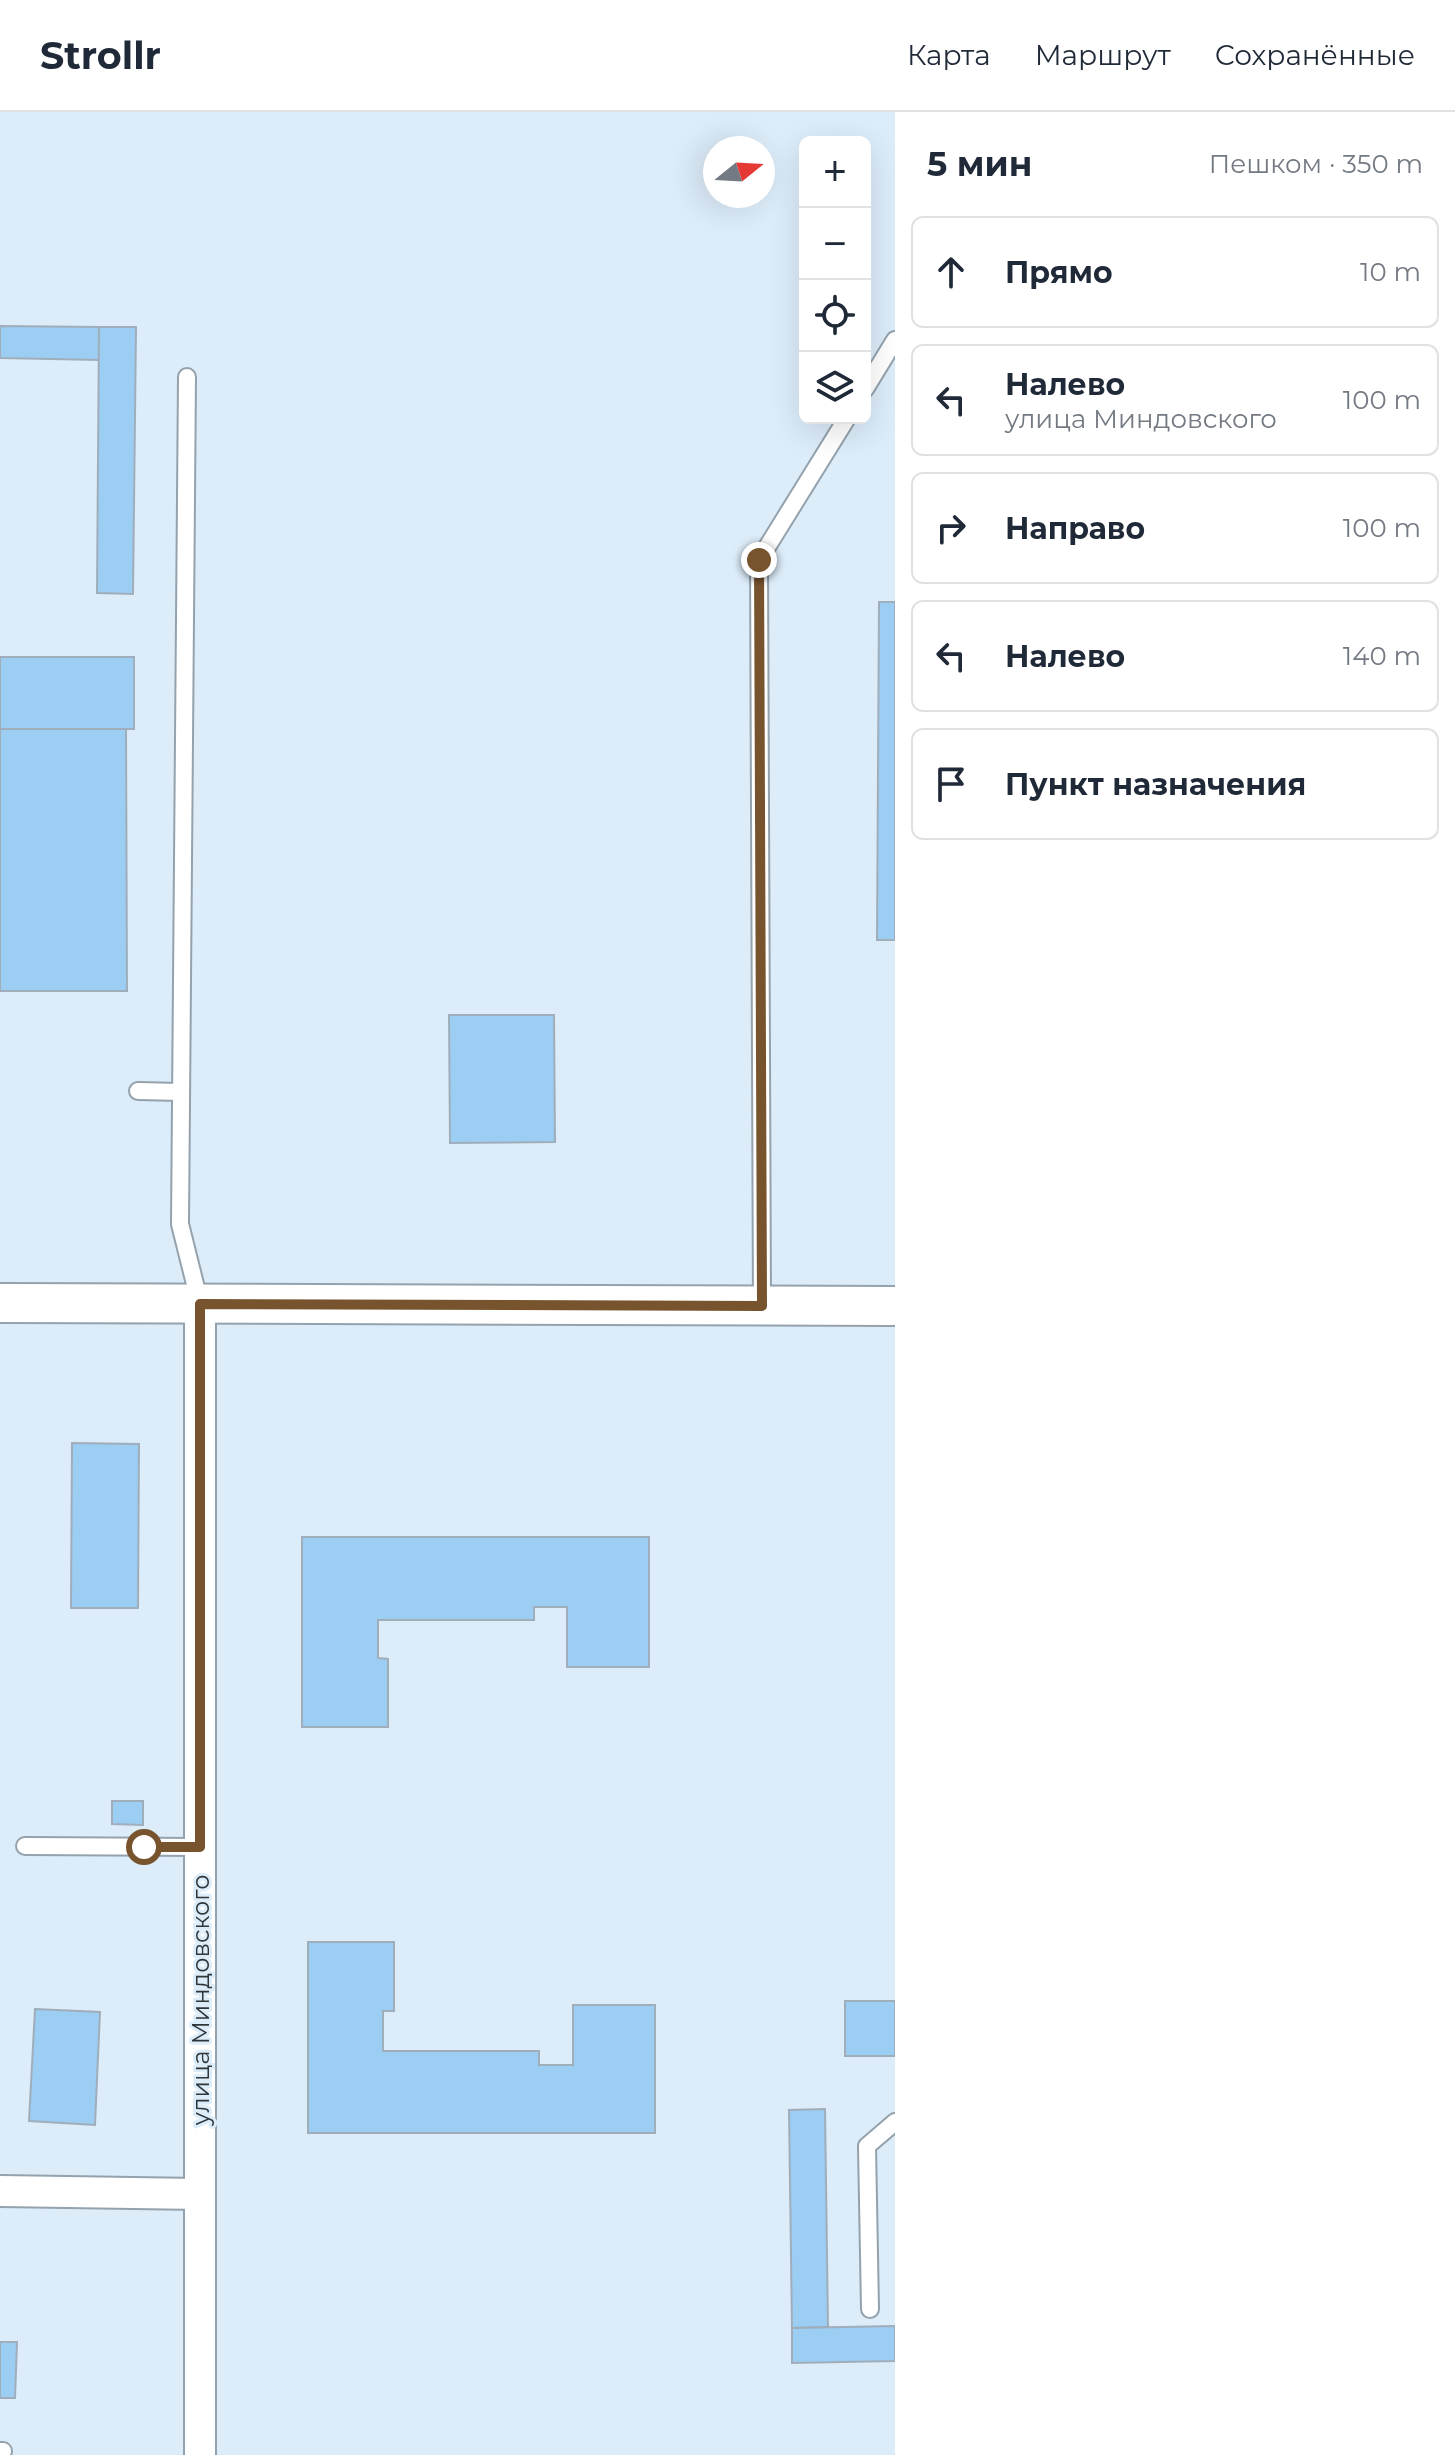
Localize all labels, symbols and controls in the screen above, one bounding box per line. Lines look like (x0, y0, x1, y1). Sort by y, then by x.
text: Strollr (40, 32, 161, 79)
text: Карта (907, 38, 991, 72)
text: Маршрут (1035, 38, 1171, 72)
text: Сохранённые (1215, 38, 1415, 72)
north arrow (703, 136, 775, 208)
map controls (799, 136, 871, 424)
button: + (799, 136, 871, 208)
text: 5 мин (927, 143, 1032, 185)
text: Пешком · 350 m (1209, 148, 1423, 180)
button: − (799, 208, 871, 280)
icon: ahead (929, 250, 973, 294)
text: Прямо (1005, 254, 1113, 291)
text: 10 m (1360, 256, 1421, 288)
button: locate (799, 280, 871, 352)
button: layers (799, 352, 871, 424)
text: Налево (1005, 366, 1125, 403)
icon: left (929, 378, 973, 422)
text: 100 m (1343, 384, 1421, 416)
text: улица Миндовского (1005, 403, 1277, 435)
icon: right (929, 506, 973, 550)
text: Направо (1005, 510, 1145, 547)
text: 100 m (1343, 512, 1421, 544)
route end (741, 542, 777, 578)
icon: left (929, 634, 973, 678)
text: Налево (1005, 638, 1125, 675)
text: 140 m (1343, 640, 1421, 672)
icon: arrive (929, 762, 973, 806)
text: Пункт назначения (1005, 766, 1306, 803)
route start (126, 1829, 162, 1865)
street label: улица Миндовского (186, 1875, 215, 2126)

